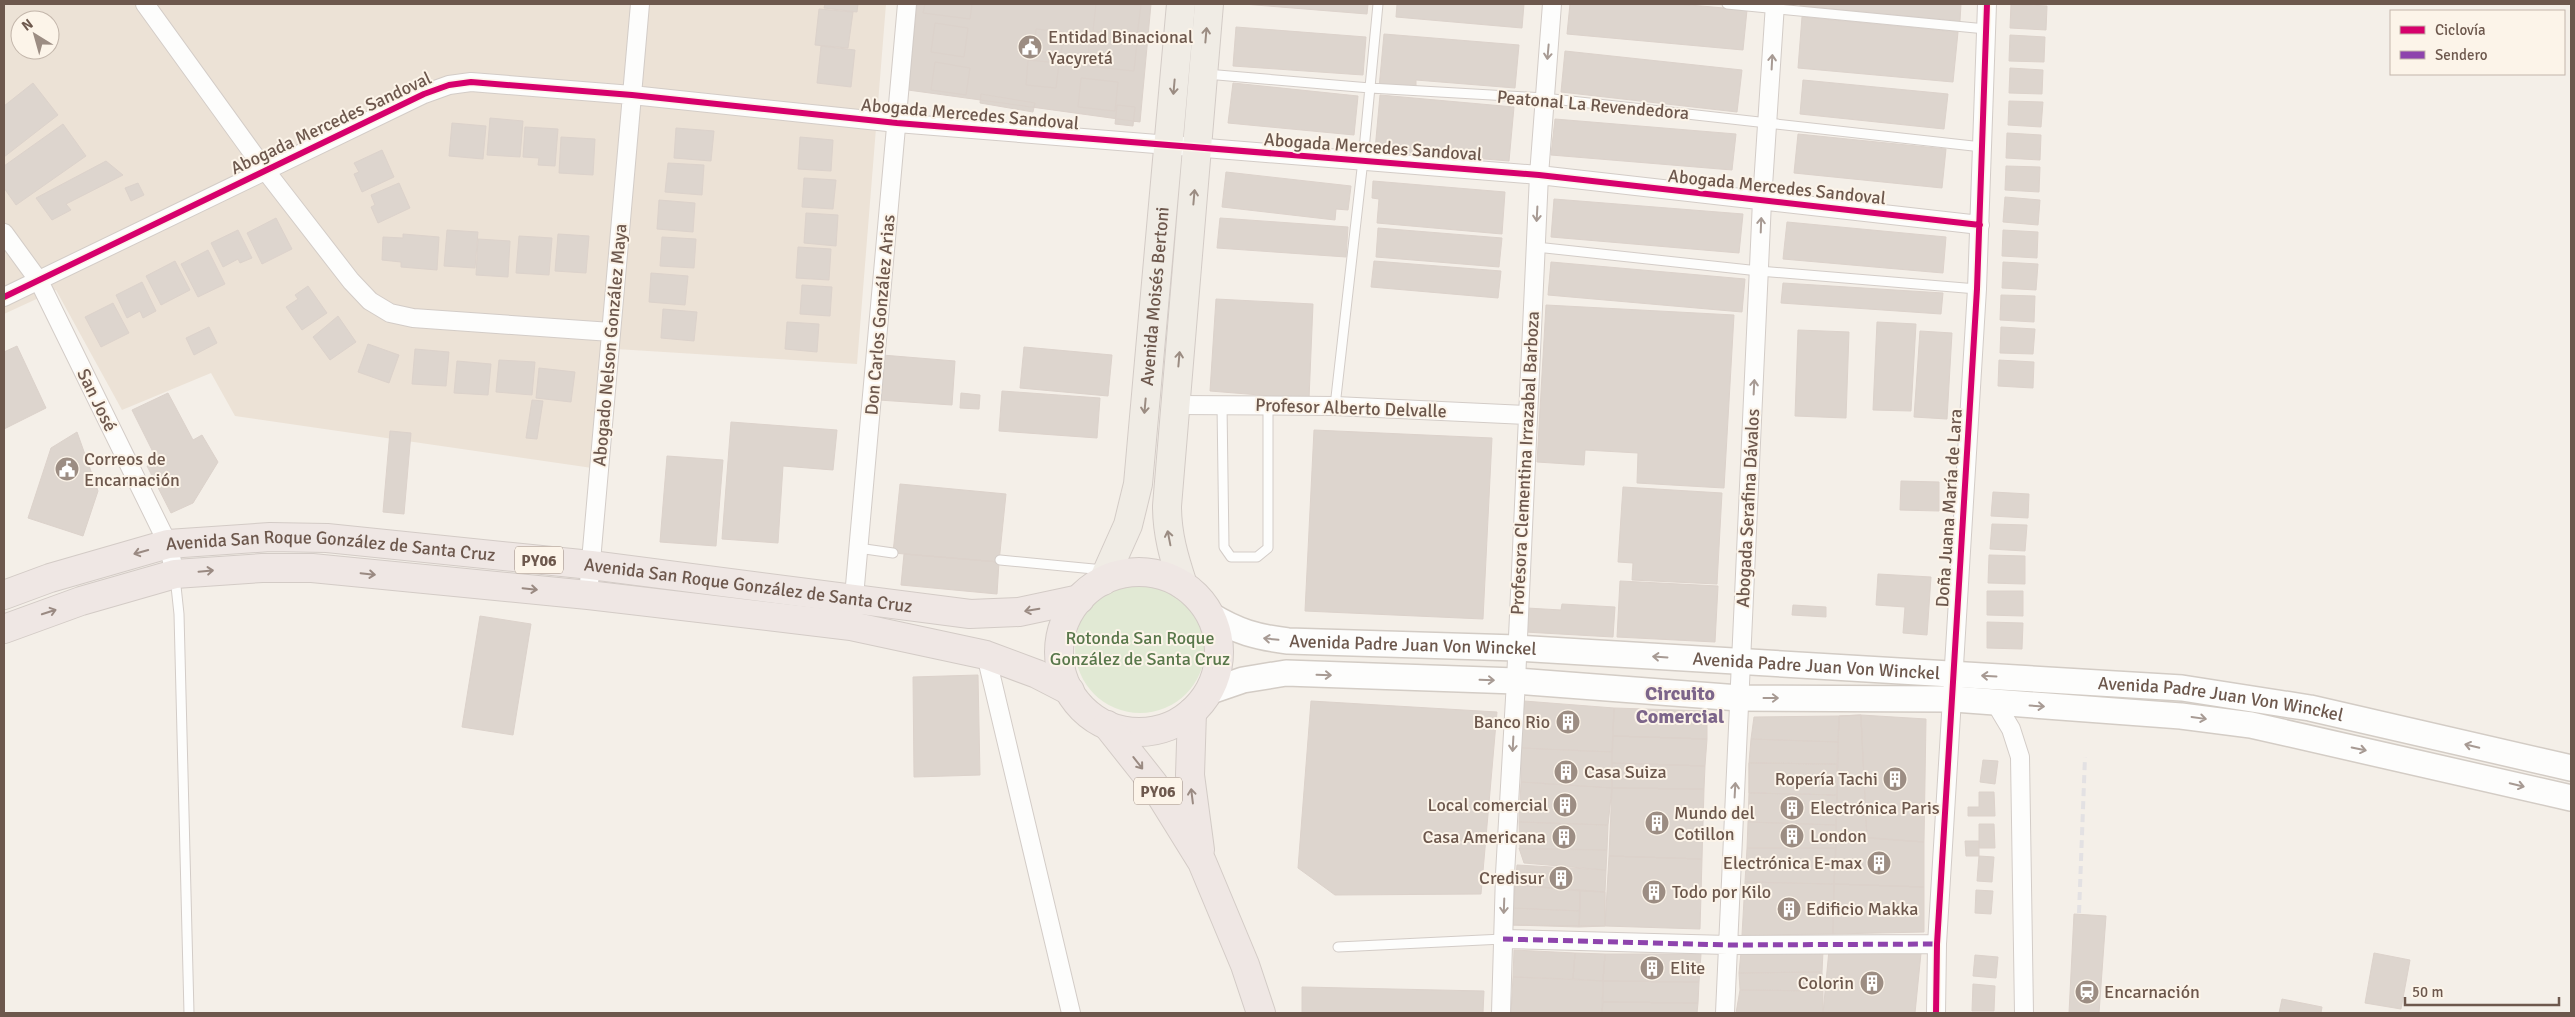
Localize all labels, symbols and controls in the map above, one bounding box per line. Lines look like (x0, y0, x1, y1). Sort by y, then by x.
north arrow (10, 10, 60, 60)
legend (2390, 10, 2565, 75)
text: N (18, 15, 36, 35)
text: Ciclovía (2435, 21, 2486, 39)
place label: Entidad Binacional Yacyretá (1048, 26, 1193, 69)
one-way arrow (1201, 28, 1211, 44)
public building icon: Entidad Binacional Yacyretá (1017, 34, 1043, 60)
one-way arrow (1543, 44, 1553, 60)
text: Sendero (2435, 46, 2488, 64)
one-way arrow (1767, 55, 1776, 71)
street label: Abogada Mercedes Sandoval (227, 67, 435, 179)
one-way arrow (1169, 79, 1179, 95)
street label: Peatonal La Revendedora (1496, 86, 1690, 124)
street label: Abogada Mercedes Sandoval (860, 94, 1080, 134)
street label: Abogada Mercedes Sandoval (1263, 128, 1483, 166)
street label: Abogada Mercedes Sandoval (1667, 165, 1887, 209)
one-way arrow (1189, 190, 1199, 206)
street label: Avenida Moisés Bertoni (1136, 206, 1174, 387)
one-way arrow (1532, 206, 1542, 222)
street label: Don Carlos González Arias (860, 214, 900, 416)
one-way arrow (1756, 217, 1766, 233)
street label: Abogado Nelson González Maya (588, 223, 632, 467)
street label: Profesora Clementina Irrazabal Barboza (1506, 310, 1544, 616)
one-way arrow (1174, 351, 1183, 367)
street label: San José (72, 365, 122, 435)
one-way arrow (1749, 379, 1759, 396)
street label: Profesor Alberto Delvalle (1255, 394, 1447, 422)
one-way arrow (1140, 398, 1150, 414)
street label: Abogada Serafina Dávalos (1732, 408, 1764, 608)
street label: Doña Juana María de Lara (1931, 408, 1967, 608)
place label: Correos de Encarnación (84, 448, 180, 491)
public building icon: Correos de Encarnación (54, 456, 80, 482)
street label: Avenida San Roque González de Santa Cruz (165, 526, 497, 566)
one-way arrow (1164, 531, 1173, 547)
road number: PY06 (515, 546, 563, 574)
one-way arrow (133, 548, 149, 557)
street label: Avenida San Roque González de Santa Cruz (583, 553, 914, 617)
one-way arrow (198, 566, 214, 576)
one-way arrow (360, 569, 376, 579)
one-way arrow (522, 585, 538, 594)
one-way arrow (1024, 605, 1040, 615)
one-way arrow (41, 607, 57, 616)
park label: Rotonda San Roque González de Santa Cruz (1050, 627, 1230, 670)
street label: Avenida Padre Juan Von Winckel (1289, 630, 1537, 660)
one-way arrow (1263, 634, 1279, 644)
street label: Avenida Padre Juan Von Winckel (1692, 648, 1941, 684)
one-way arrow (1653, 653, 1669, 662)
one-way arrow (1316, 670, 1332, 680)
one-way arrow (1981, 671, 1997, 680)
street label: Avenida Padre Juan Von Winckel (2097, 672, 2346, 726)
one-way arrow (1479, 676, 1495, 685)
district label: Circuito Comercial (1636, 681, 1724, 729)
one-way arrow (1762, 693, 1779, 703)
one-way arrow (2029, 702, 2045, 711)
building icon: Banco Rio (1555, 709, 1581, 735)
place label: Banco Rio (1473, 711, 1550, 733)
one-way arrow (2191, 713, 2207, 723)
one-way arrow (1508, 736, 1517, 752)
one-way arrow (2465, 741, 2481, 750)
one-way arrow (2350, 744, 2366, 754)
one-way arrow (1133, 756, 1144, 769)
building icon: Casa Suiza (1553, 759, 1579, 785)
place label: Casa Suiza (1584, 761, 1667, 783)
building icon: Ropería Tachi (1882, 766, 1908, 792)
place label: Ropería Tachi (1775, 768, 1878, 790)
road number: PY06 (1134, 778, 1182, 804)
one-way arrow (2509, 781, 2525, 790)
one-way arrow (1730, 782, 1740, 798)
one-way arrow (1187, 788, 1197, 804)
building icon: Local comercial (1552, 792, 1578, 818)
place label: Local comercial (1428, 794, 1548, 816)
building icon: Electrónica Paris (1779, 795, 1805, 821)
place label: Electrónica Paris (1810, 797, 1940, 819)
place label: Mundo del Cotillon (1674, 802, 1755, 845)
building icon: Mundo del Cotillon (1644, 810, 1670, 836)
building icon: London (1779, 823, 1805, 849)
building icon: Casa Americana (1551, 824, 1577, 850)
place label: London (1810, 825, 1867, 847)
place label: Casa Americana (1422, 826, 1546, 848)
building icon: Electrónica E-max (1866, 850, 1892, 876)
place label: Electrónica E-max (1723, 852, 1863, 874)
building icon: Credisur (1548, 865, 1574, 891)
place label: Credisur (1479, 867, 1544, 889)
building icon: Todo por Kilo (1641, 879, 1667, 905)
place label: Todo por Kilo (1672, 881, 1771, 903)
building icon: Edificio Makka (1776, 896, 1802, 922)
one-way arrow (1499, 898, 1509, 914)
place label: Edificio Makka (1806, 898, 1918, 920)
building icon: Elite (1639, 955, 1665, 981)
place label: Elite (1670, 957, 1705, 979)
building icon: Colorin (1859, 970, 1885, 996)
place label: Colorin (1798, 972, 1854, 994)
scale bar (2405, 974, 2559, 1006)
station icon: Encarnación (2074, 979, 2100, 1005)
place label: Encarnación (2104, 981, 2200, 1003)
text: 50 m (2412, 983, 2443, 1001)

